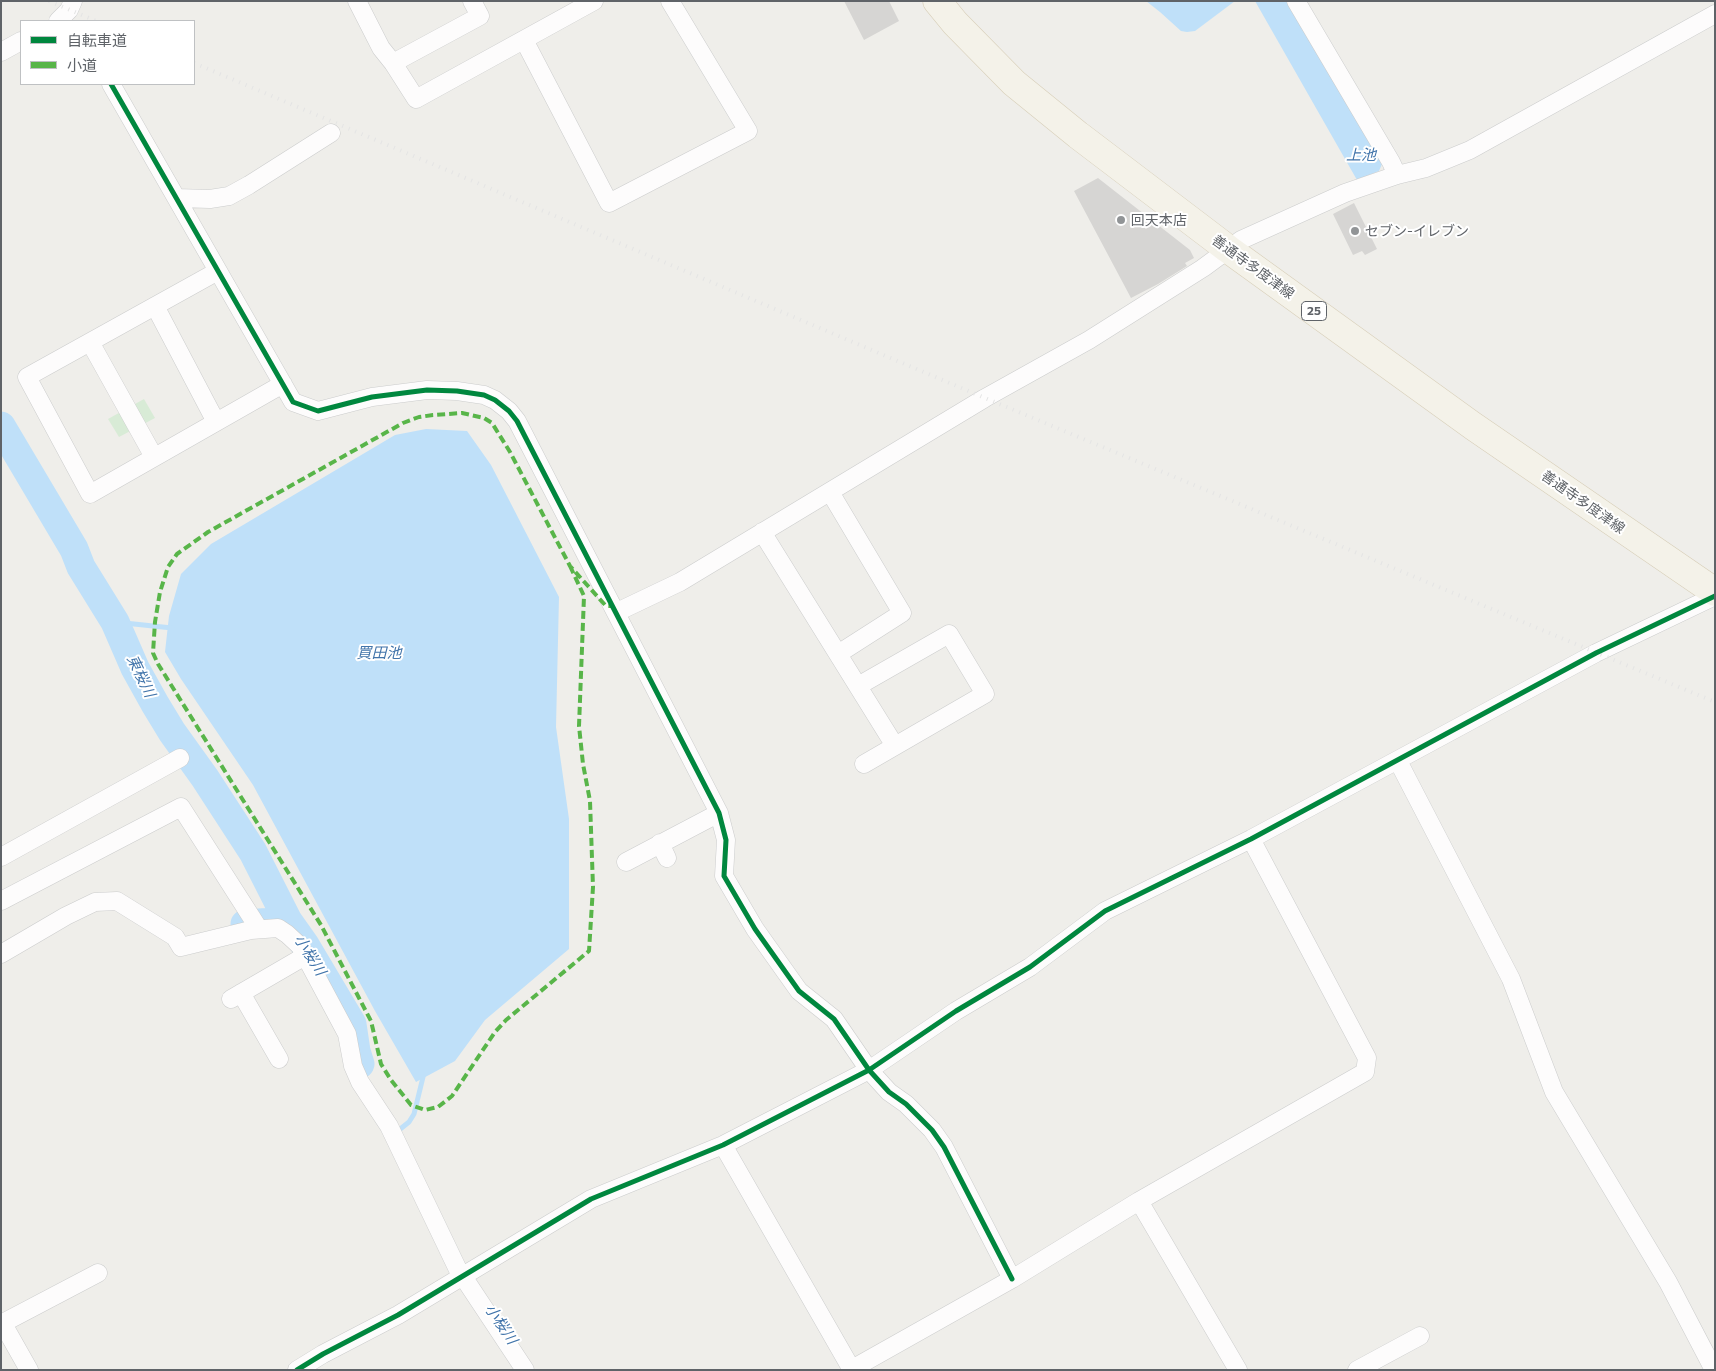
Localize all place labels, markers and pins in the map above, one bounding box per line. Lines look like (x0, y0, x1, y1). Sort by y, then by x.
place label: 回天本店 (1131, 212, 1187, 228)
marker: 回天本店 (1115, 214, 1127, 226)
place label: セブン-イレブン (1365, 223, 1469, 239)
marker: セブン-イレブン (1349, 225, 1361, 237)

